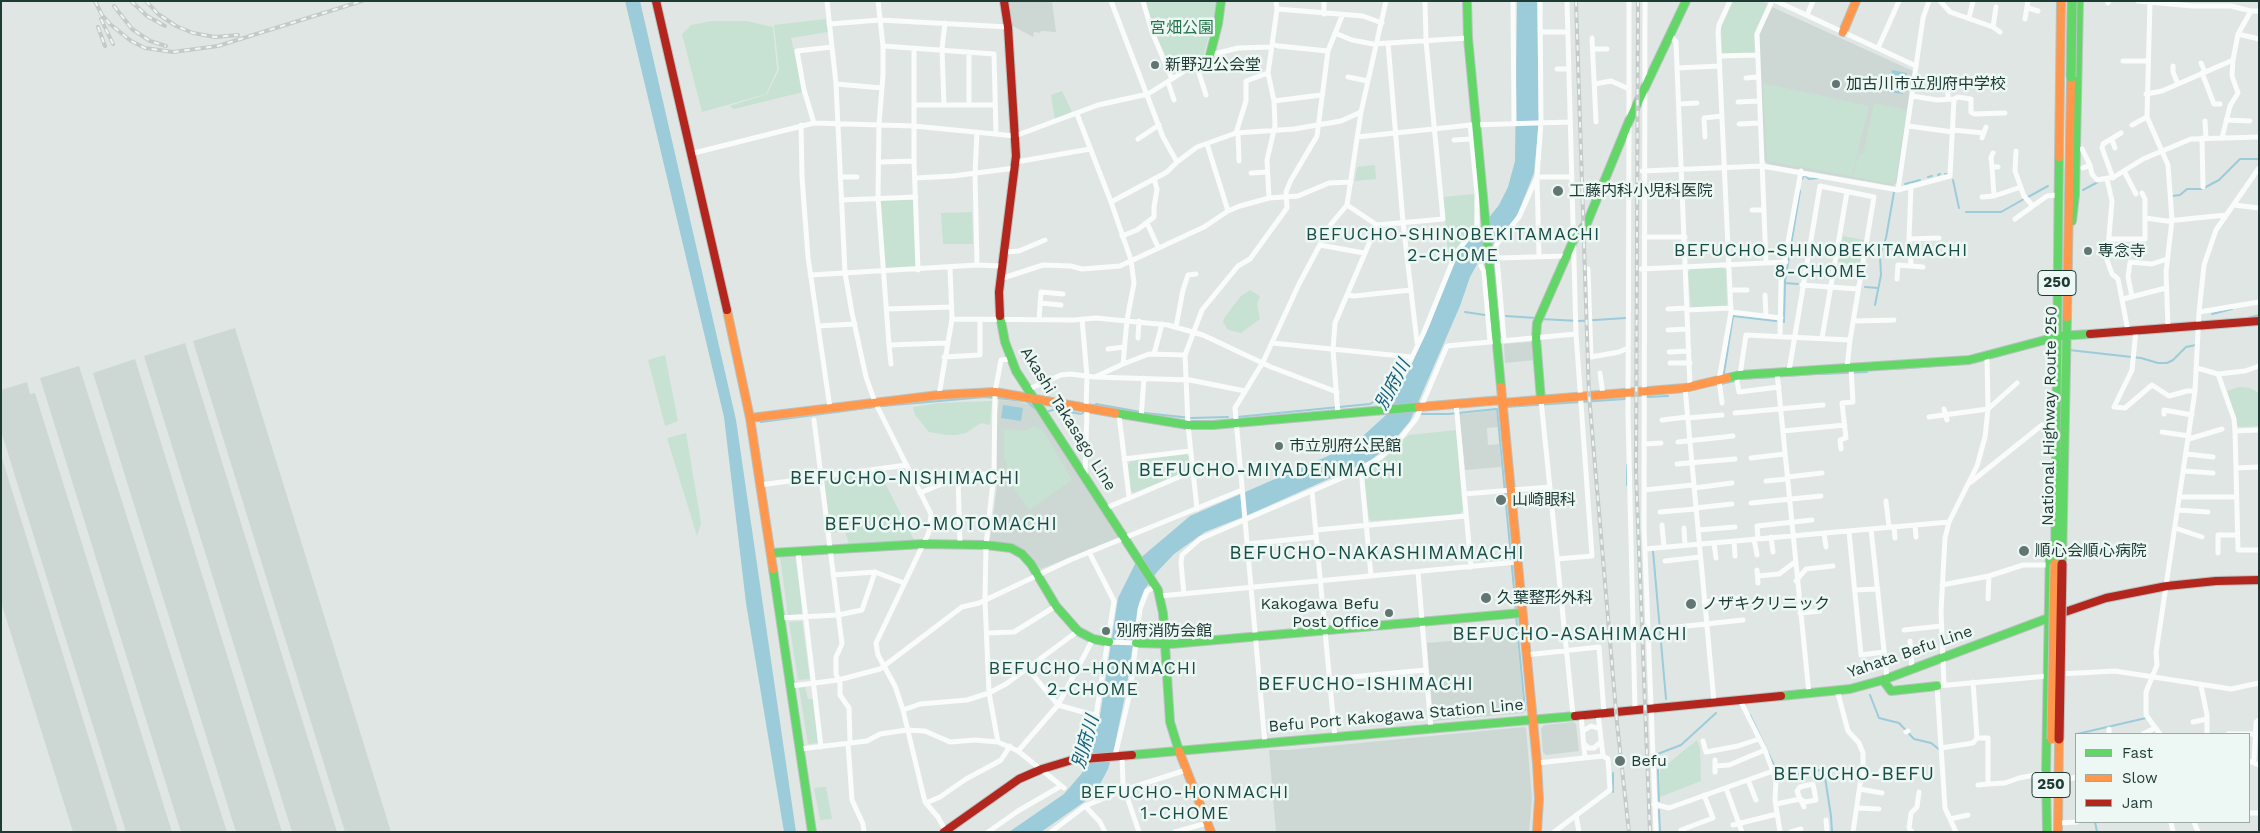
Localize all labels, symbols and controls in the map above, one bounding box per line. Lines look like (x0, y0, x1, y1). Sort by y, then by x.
park label: 宮畑公園 (1150, 18, 1214, 38)
place label: 新野辺公会堂 (1165, 55, 1261, 75)
marker: 新野辺公会堂 (1149, 59, 1161, 71)
place label: 加古川市立別府中学校 (1846, 74, 2006, 94)
marker: 加古川市立別府中学校 (1830, 78, 1842, 90)
place label: 工藤内科小児科医院 (1569, 181, 1713, 201)
marker: 工藤内科小児科医院 (1551, 184, 1565, 198)
district label: BEFUCHO-SHINOBEKITAMACHI 2-CHOME (1303, 224, 1603, 266)
district label: BEFUCHO-SHINOBEKITAMACHI 8-CHOME (1671, 240, 1971, 282)
place label: 専念寺 (2098, 241, 2146, 261)
marker: 専念寺 (2082, 245, 2094, 257)
road number: 250 (2038, 270, 2076, 296)
street label: National Highway Route 250 (2038, 306, 2062, 526)
street label: Akashi Takasago Line (1016, 344, 1120, 494)
water label: 別府川 (1371, 356, 1415, 414)
place label: 市立別府公民館 (1289, 436, 1401, 456)
marker: 市立別府公民館 (1273, 440, 1285, 452)
district label: BEFUCHO-MIYADENMACHI (1136, 459, 1406, 481)
district label: BEFUCHO-NISHIMACHI (787, 467, 1023, 489)
place label: 山崎眼科 (1512, 490, 1576, 510)
marker: 山崎眼科 (1494, 493, 1508, 507)
district label: BEFUCHO-MOTOMACHI (822, 513, 1060, 535)
place label: 順心会順心病院 (2035, 541, 2147, 561)
district label: BEFUCHO-NAKASHIMAMACHI (1227, 542, 1527, 564)
marker: 順心会順心病院 (2017, 544, 2031, 558)
place label: 久葉整形外科 (1497, 588, 1593, 608)
marker: 久葉整形外科 (1479, 591, 1493, 605)
place label: Kakogawa Befu Post Office (1260, 594, 1379, 632)
place label: ノザキクリニック (1702, 594, 1830, 614)
marker: ノザキクリニック (1684, 597, 1698, 611)
marker: Kakogawa Befu Post Office (1383, 607, 1395, 619)
place label: 別府消防会館 (1116, 621, 1212, 641)
street label: Yahata Befu Line (1845, 622, 1975, 682)
district label: BEFUCHO-ASAHIMACHI (1450, 623, 1690, 645)
marker: 別府消防会館 (1100, 625, 1112, 637)
district label: BEFUCHO-HONMACHI 2-CHOME (987, 658, 1199, 701)
district label: BEFUCHO-ISHIMACHI (1256, 673, 1476, 695)
street label: Befu Port Kakogawa Station Line (1268, 695, 1524, 737)
water label: 別府川 (1068, 713, 1104, 771)
legend (2075, 733, 2250, 823)
text: Fast (2122, 744, 2153, 762)
place label: Befu (1631, 751, 1667, 771)
marker: Befu (1613, 754, 1627, 768)
district label: BEFUCHO-BEFU (1771, 763, 1937, 785)
text: Slow (2122, 769, 2158, 787)
road number: 250 (2032, 772, 2070, 798)
district label: BEFUCHO-HONMACHI 1-CHOME (1079, 782, 1291, 824)
text: Jam (2122, 794, 2153, 812)

